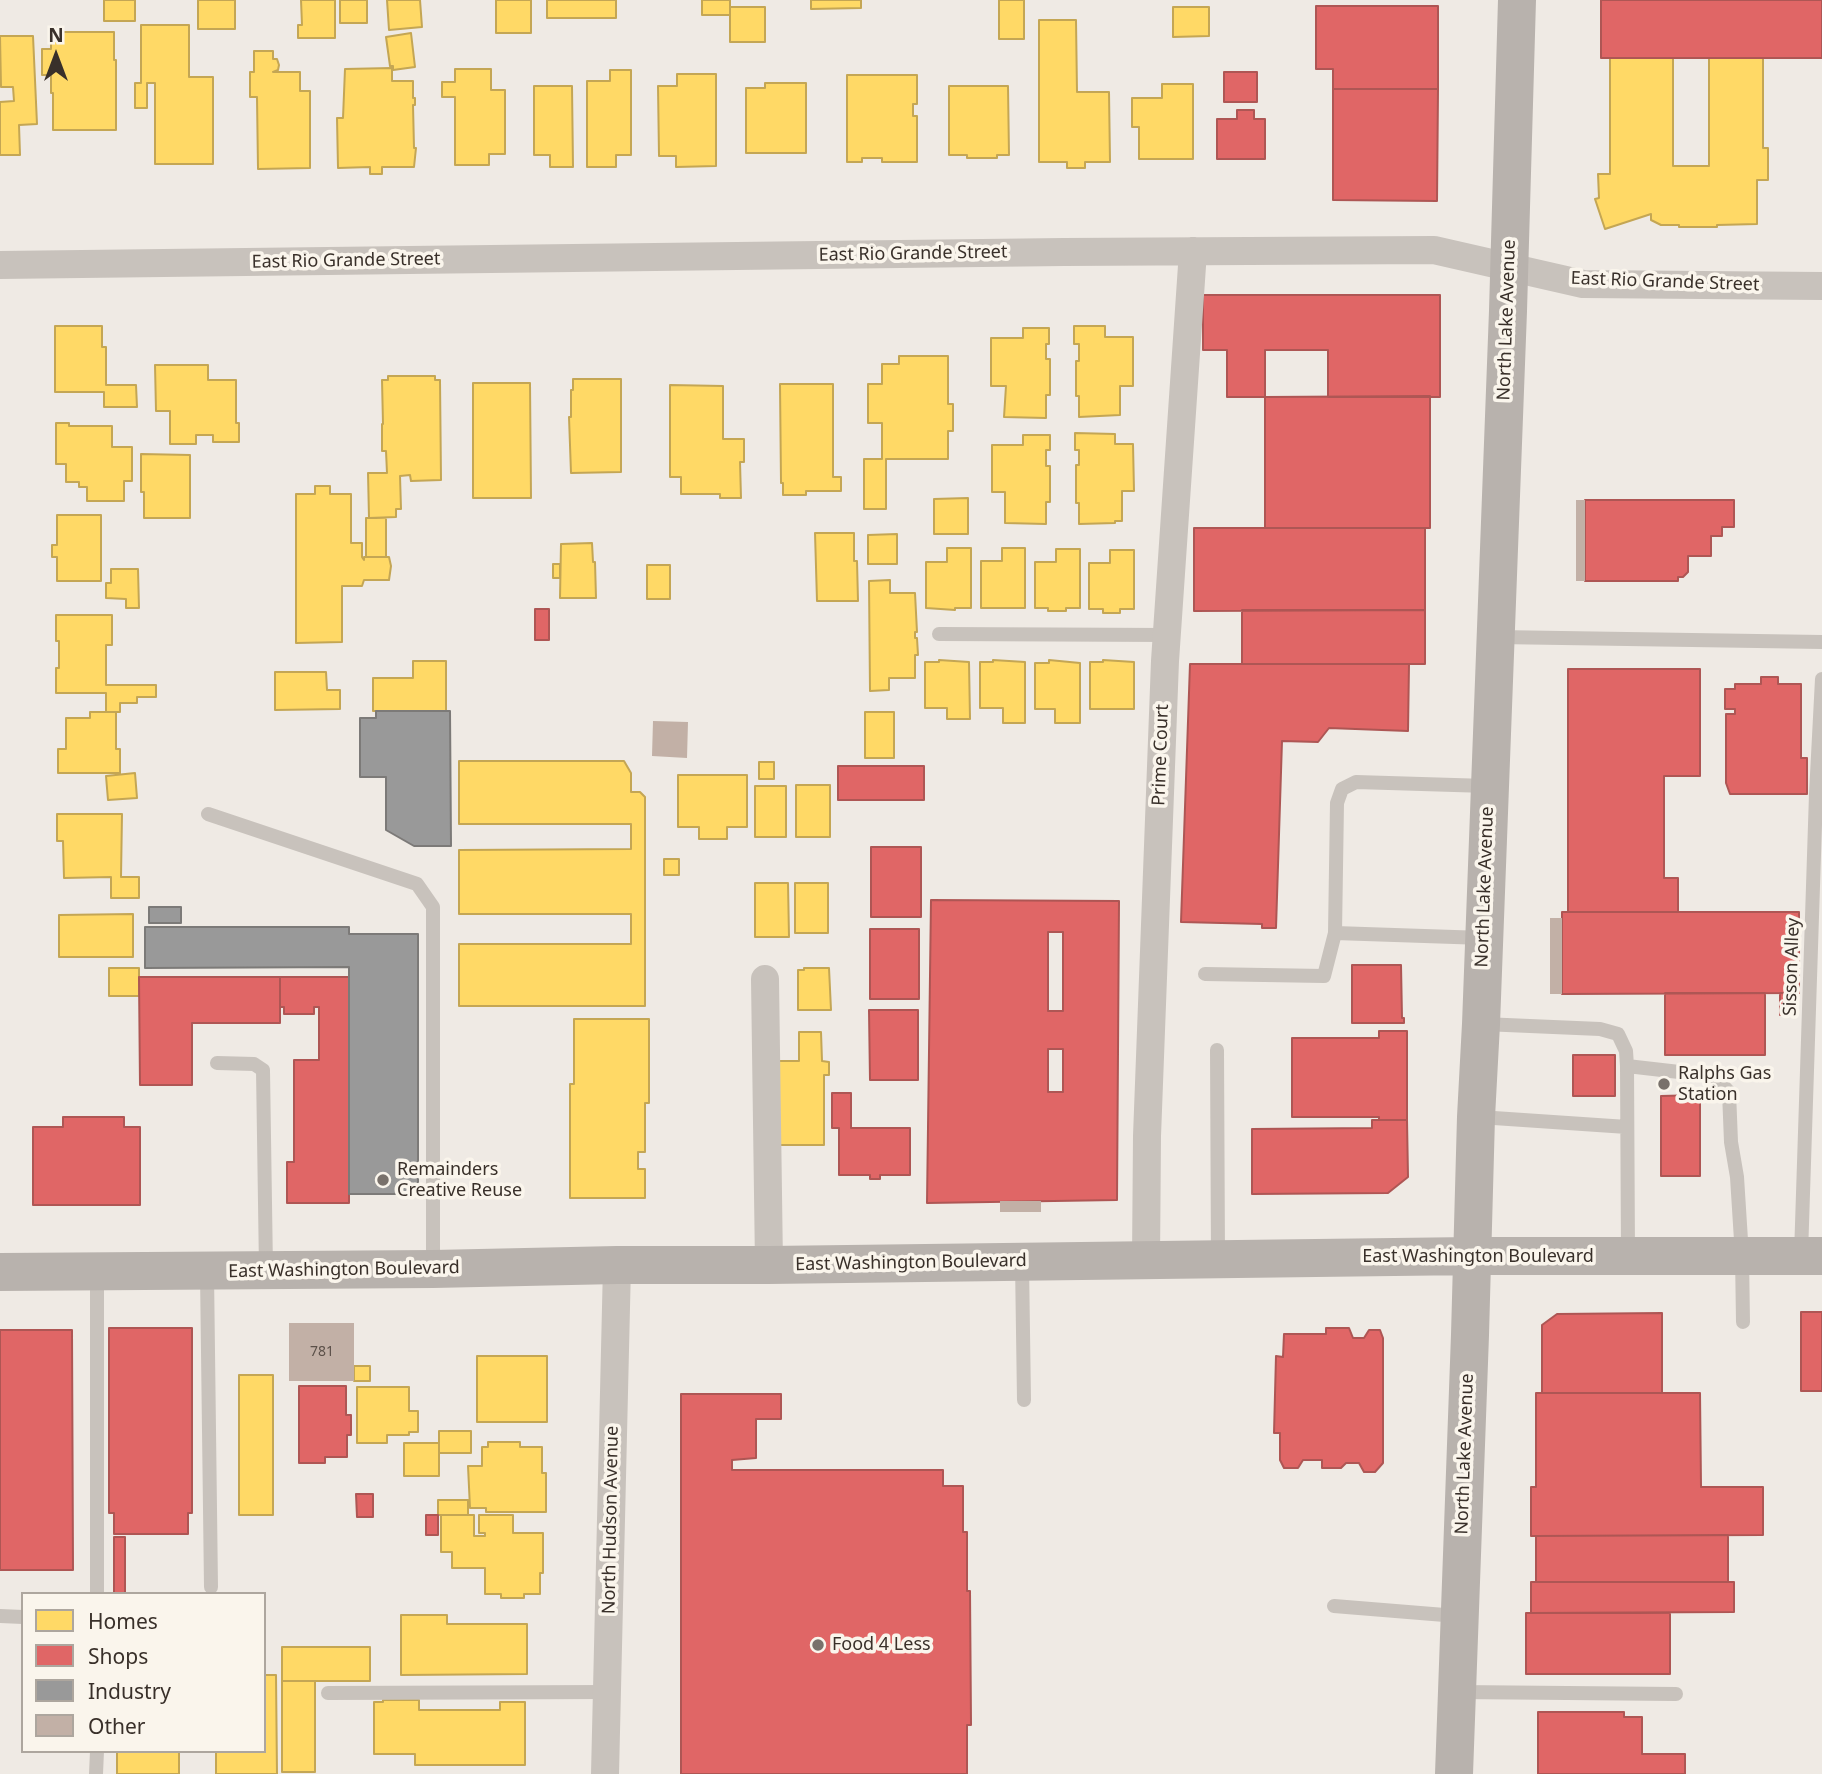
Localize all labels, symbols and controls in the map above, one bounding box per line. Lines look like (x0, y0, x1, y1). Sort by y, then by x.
north arrow (21, 21, 91, 91)
text: N (48, 22, 64, 48)
street label: North Lake Avenue (1493, 239, 1521, 401)
street label: East Rio Grande Street (818, 242, 1008, 266)
street label: East Rio Grande Street (251, 249, 441, 273)
street label: East Rio Grande Street (1570, 268, 1760, 296)
street label: Prime Court (1148, 704, 1174, 806)
street label: North Lake Avenue (1471, 806, 1499, 968)
street label: Sisson Alley (1779, 918, 1805, 1016)
place label: Ralphs Gas Station (1678, 1063, 1771, 1106)
marker: Ralphs Gas Station (1656, 1076, 1672, 1092)
place label: Remainders Creative Reuse (397, 1159, 522, 1202)
marker: Remainders Creative Reuse (375, 1172, 391, 1188)
street label: East Washington Boulevard (1362, 1246, 1594, 1268)
street label: East Washington Boulevard (795, 1250, 1027, 1276)
street label: East Washington Boulevard (228, 1257, 460, 1283)
house number: 781 (310, 1344, 334, 1360)
street label: North Lake Avenue (1451, 1373, 1479, 1535)
street label: North Hudson Avenue (599, 1426, 623, 1614)
legend (21, 1592, 266, 1753)
text: Homes (88, 1607, 158, 1635)
place label: Food 4 Less (832, 1634, 931, 1656)
marker: Food 4 Less (810, 1637, 826, 1653)
text: Shops (88, 1642, 148, 1670)
text: Industry (88, 1677, 171, 1705)
text: Other (88, 1712, 145, 1740)

